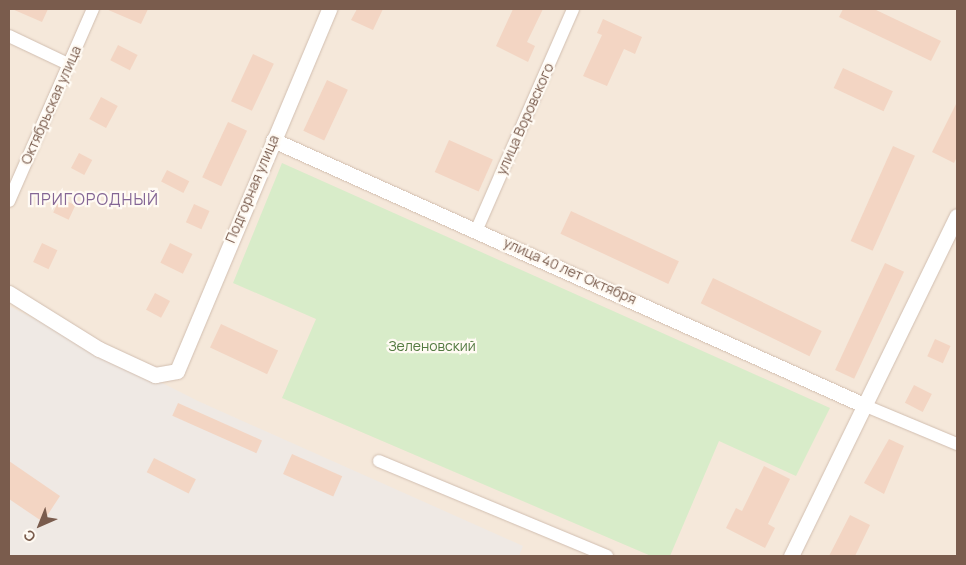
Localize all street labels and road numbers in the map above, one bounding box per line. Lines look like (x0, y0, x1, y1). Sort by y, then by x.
street label: Октябрьская улица (17, 43, 85, 167)
street label: улица Воровского (493, 60, 557, 178)
street label: Подгорная улица (222, 133, 282, 245)
street label: улица 40 лет Октября (501, 234, 639, 308)

